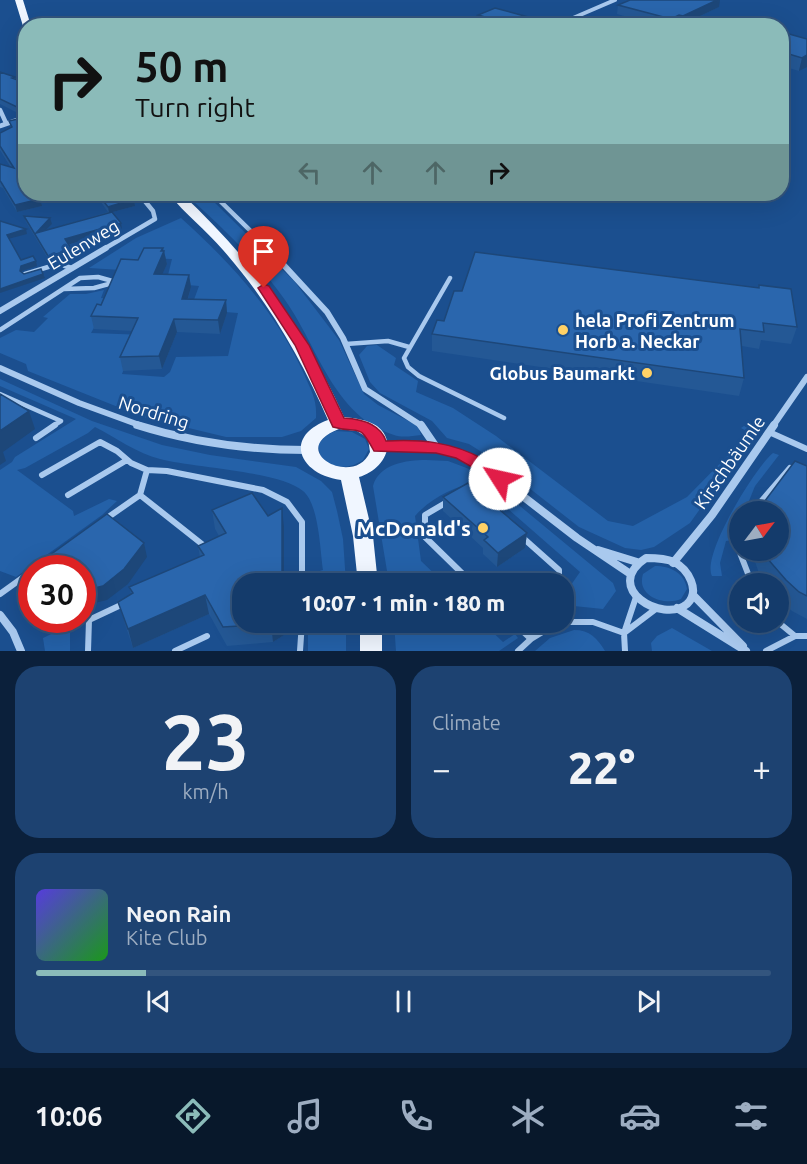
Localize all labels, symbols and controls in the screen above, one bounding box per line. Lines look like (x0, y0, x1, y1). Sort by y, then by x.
icon: right (36, 42, 114, 120)
text: 50 m (135, 43, 229, 90)
text: Turn right (135, 92, 255, 122)
icon: left (293, 156, 326, 189)
icon: ahead (356, 156, 389, 189)
icon: ahead (419, 156, 452, 189)
icon: right (482, 156, 515, 189)
street label: Eulenweg (44, 215, 122, 273)
pin (238, 226, 289, 288)
icon: arrive (247, 235, 280, 268)
place label: hela Profi Zentrum Horb a. Neckar (575, 310, 734, 351)
marker: hela Profi Zentrum Horb a. Neckar (556, 323, 570, 337)
place label: Globus Baumarkt (490, 363, 635, 383)
marker: Globus Baumarkt (640, 366, 654, 380)
street label: Nordring (116, 392, 192, 432)
street label: Kirschbäumle (689, 412, 769, 512)
position arrow (468, 447, 532, 511)
north arrow (729, 501, 789, 561)
map controls (729, 501, 789, 633)
place label: McDonald's (356, 516, 471, 540)
marker: McDonald's (476, 521, 490, 535)
speed limit sign: 30 (18, 555, 96, 633)
button: sound (729, 573, 789, 633)
text: 10:07 · 1 min · 180 m (301, 590, 505, 615)
text: 23 (162, 697, 249, 785)
text: Climate (432, 711, 501, 734)
text: 22° (568, 742, 635, 793)
text: − (432, 750, 451, 787)
text: + (752, 750, 771, 787)
text: km/h (182, 780, 229, 803)
text: Neon Rain (126, 901, 231, 926)
text: Kite Club (126, 926, 208, 949)
icon: previous (142, 985, 175, 1018)
icon: pause (387, 985, 420, 1018)
icon: next (632, 985, 665, 1018)
icon: directions (172, 1095, 214, 1137)
icon: music (284, 1095, 326, 1137)
icon: phone (395, 1095, 437, 1137)
icon: climate (507, 1095, 549, 1137)
icon: car (619, 1095, 661, 1137)
icon: filters (730, 1095, 772, 1137)
text: 10:06 (35, 1101, 102, 1131)

